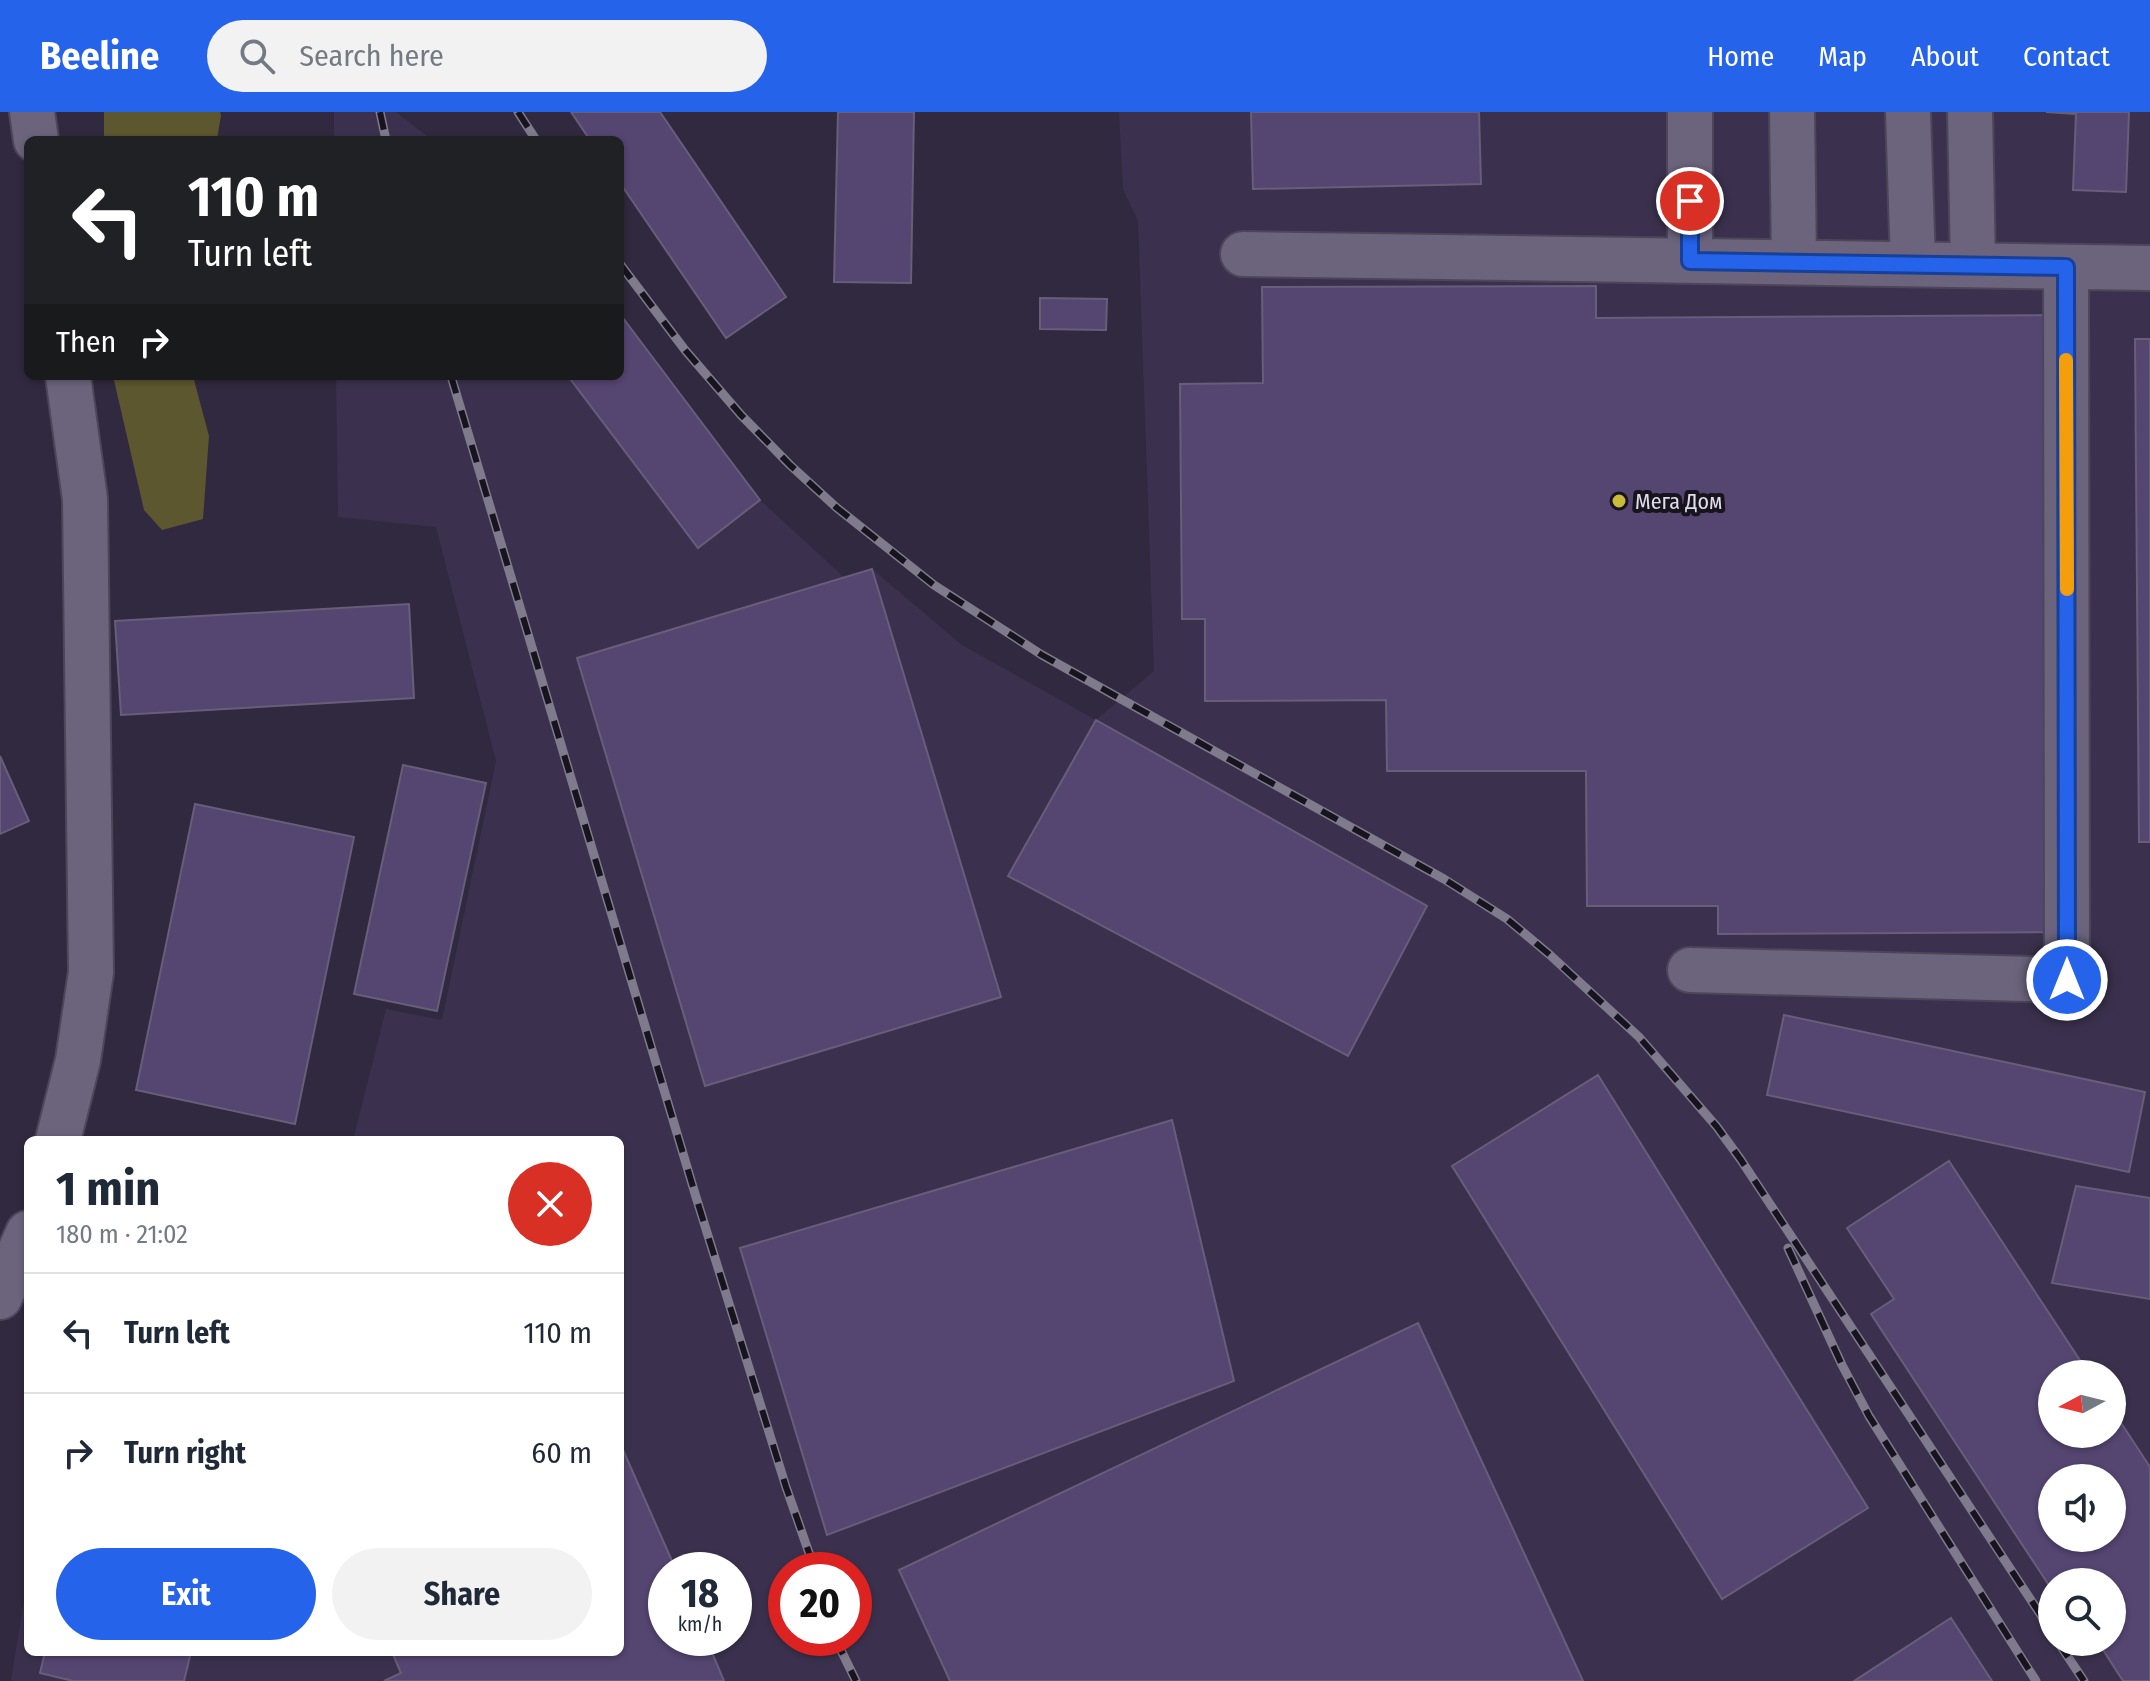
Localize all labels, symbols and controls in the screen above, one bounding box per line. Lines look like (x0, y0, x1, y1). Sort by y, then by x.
search box (207, 20, 767, 92)
text: Beeline (40, 33, 159, 79)
icon: search (235, 34, 279, 78)
text: Search here (299, 38, 444, 74)
text: Home (1707, 40, 1774, 73)
text: Map (1818, 40, 1867, 73)
text: About (1911, 40, 1979, 73)
text: Contact (2023, 40, 2110, 73)
text: 110 m (188, 164, 319, 231)
pin (1656, 167, 1724, 235)
icon: left (56, 168, 160, 272)
icon: arrive (1668, 179, 1712, 223)
text: Turn left (188, 232, 312, 276)
icon: right (132, 320, 176, 364)
text: Then (56, 324, 116, 360)
place label: Мега Дом (1635, 488, 1722, 515)
marker: Мега Дом (1610, 492, 1628, 510)
position arrow (2025, 938, 2109, 1022)
text: 1 min (56, 1160, 161, 1218)
button: close (508, 1162, 592, 1246)
text: 180 m · 21:02 (56, 1219, 188, 1250)
icon: left (56, 1311, 100, 1355)
text: Turn left (124, 1315, 230, 1351)
text: 110 m (523, 1315, 592, 1351)
north arrow (2038, 1360, 2126, 1448)
map controls (2038, 1360, 2126, 1656)
icon: right (56, 1431, 100, 1475)
text: Turn right (124, 1435, 246, 1471)
text: 60 m (531, 1435, 592, 1471)
button: sound (2038, 1464, 2126, 1552)
button: Exit (56, 1548, 316, 1640)
button: Share (332, 1548, 592, 1640)
speed limit sign: 20 (768, 1552, 872, 1656)
button: search (2038, 1568, 2126, 1656)
text: 18 (681, 1570, 719, 1618)
text: km/h (678, 1612, 722, 1636)

